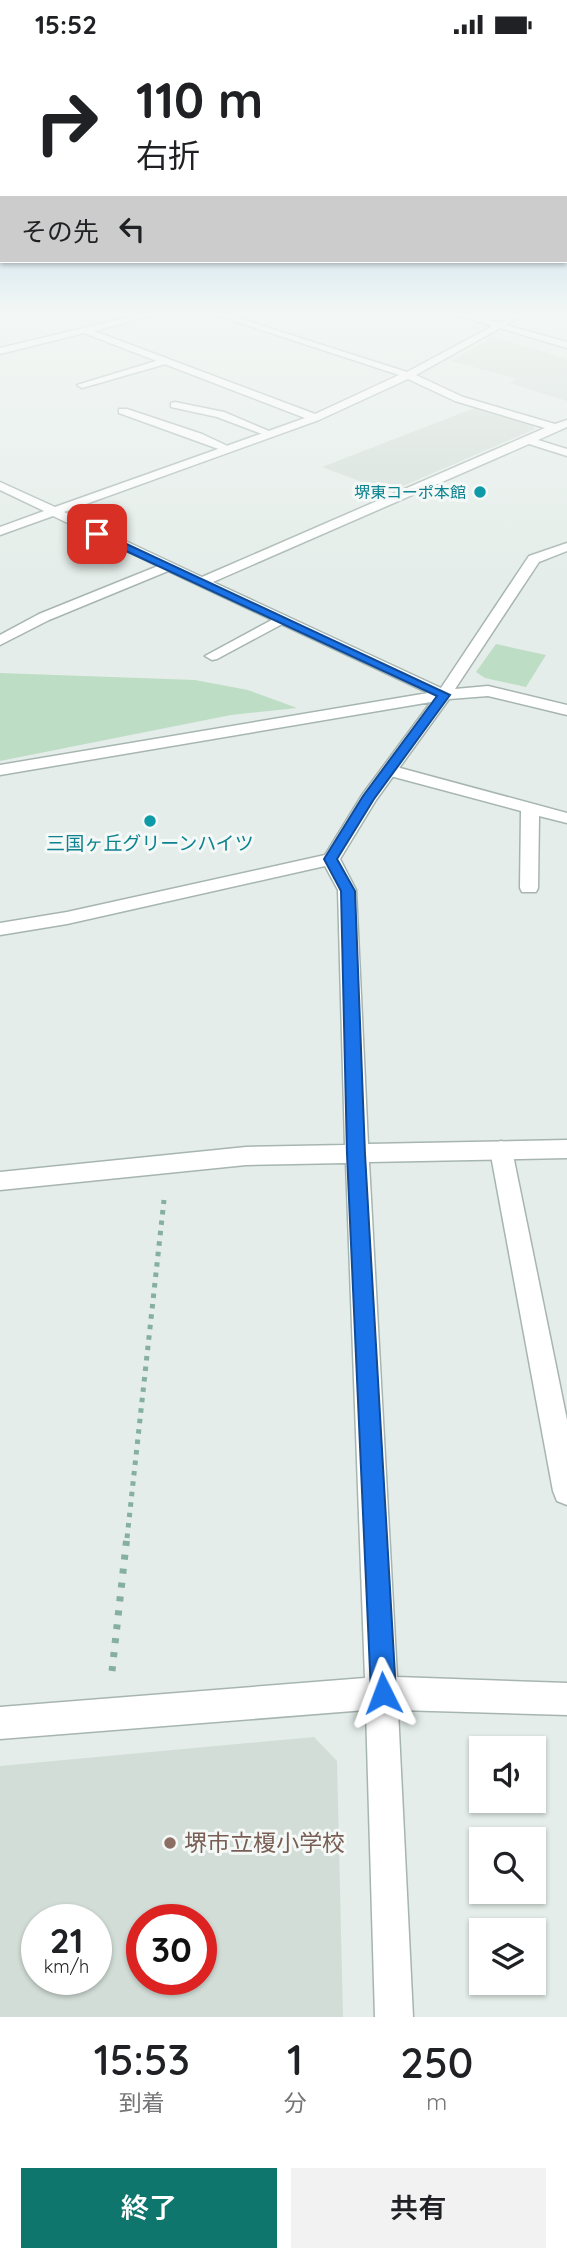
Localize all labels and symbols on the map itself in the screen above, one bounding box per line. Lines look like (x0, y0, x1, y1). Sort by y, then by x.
place label: 堺東コーポ本館 (354, 482, 466, 502)
marker: 堺東コーポ本館 (472, 484, 488, 500)
pin (67, 504, 127, 564)
marker: 三国ヶ丘グリーンハイツ (142, 813, 158, 829)
place label: 三国ヶ丘グリーンハイツ (46, 831, 254, 855)
position arrow (346, 1656, 420, 1730)
place label: 堺市立榎小学校 (184, 1828, 345, 1857)
marker: 堺市立榎小学校 (162, 1835, 178, 1851)
speed limit sign: 30 (126, 1904, 217, 1995)

